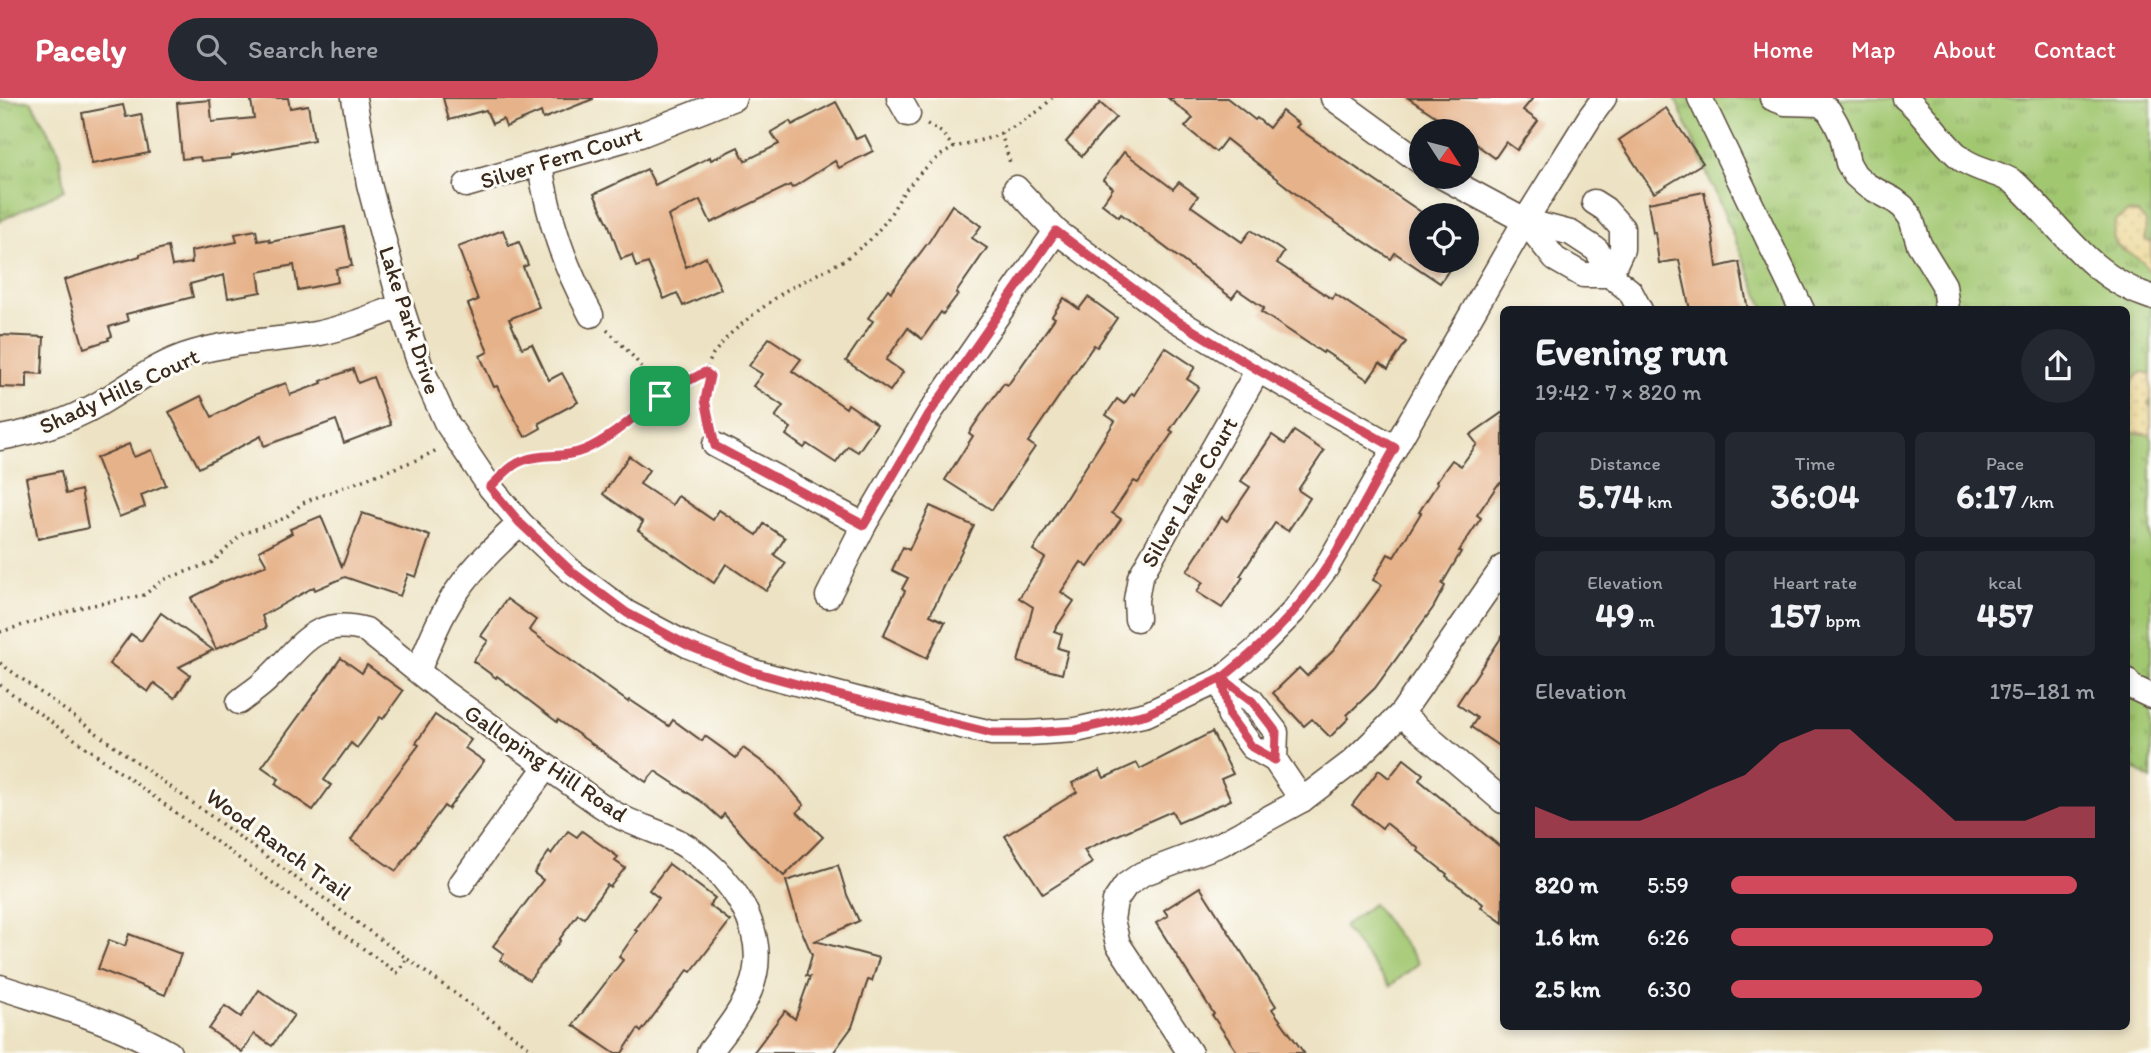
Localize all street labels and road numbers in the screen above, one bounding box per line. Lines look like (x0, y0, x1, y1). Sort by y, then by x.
street label: Silver Fern Court (477, 119, 645, 195)
street label: Lake Park Drive (373, 242, 447, 398)
street label: Shady Hills Court (35, 342, 204, 440)
street label: Silver Lake Court (1135, 411, 1244, 572)
street label: Galloping Hill Road (459, 698, 633, 828)
street label: Wood Ranch Trail (201, 782, 358, 906)

